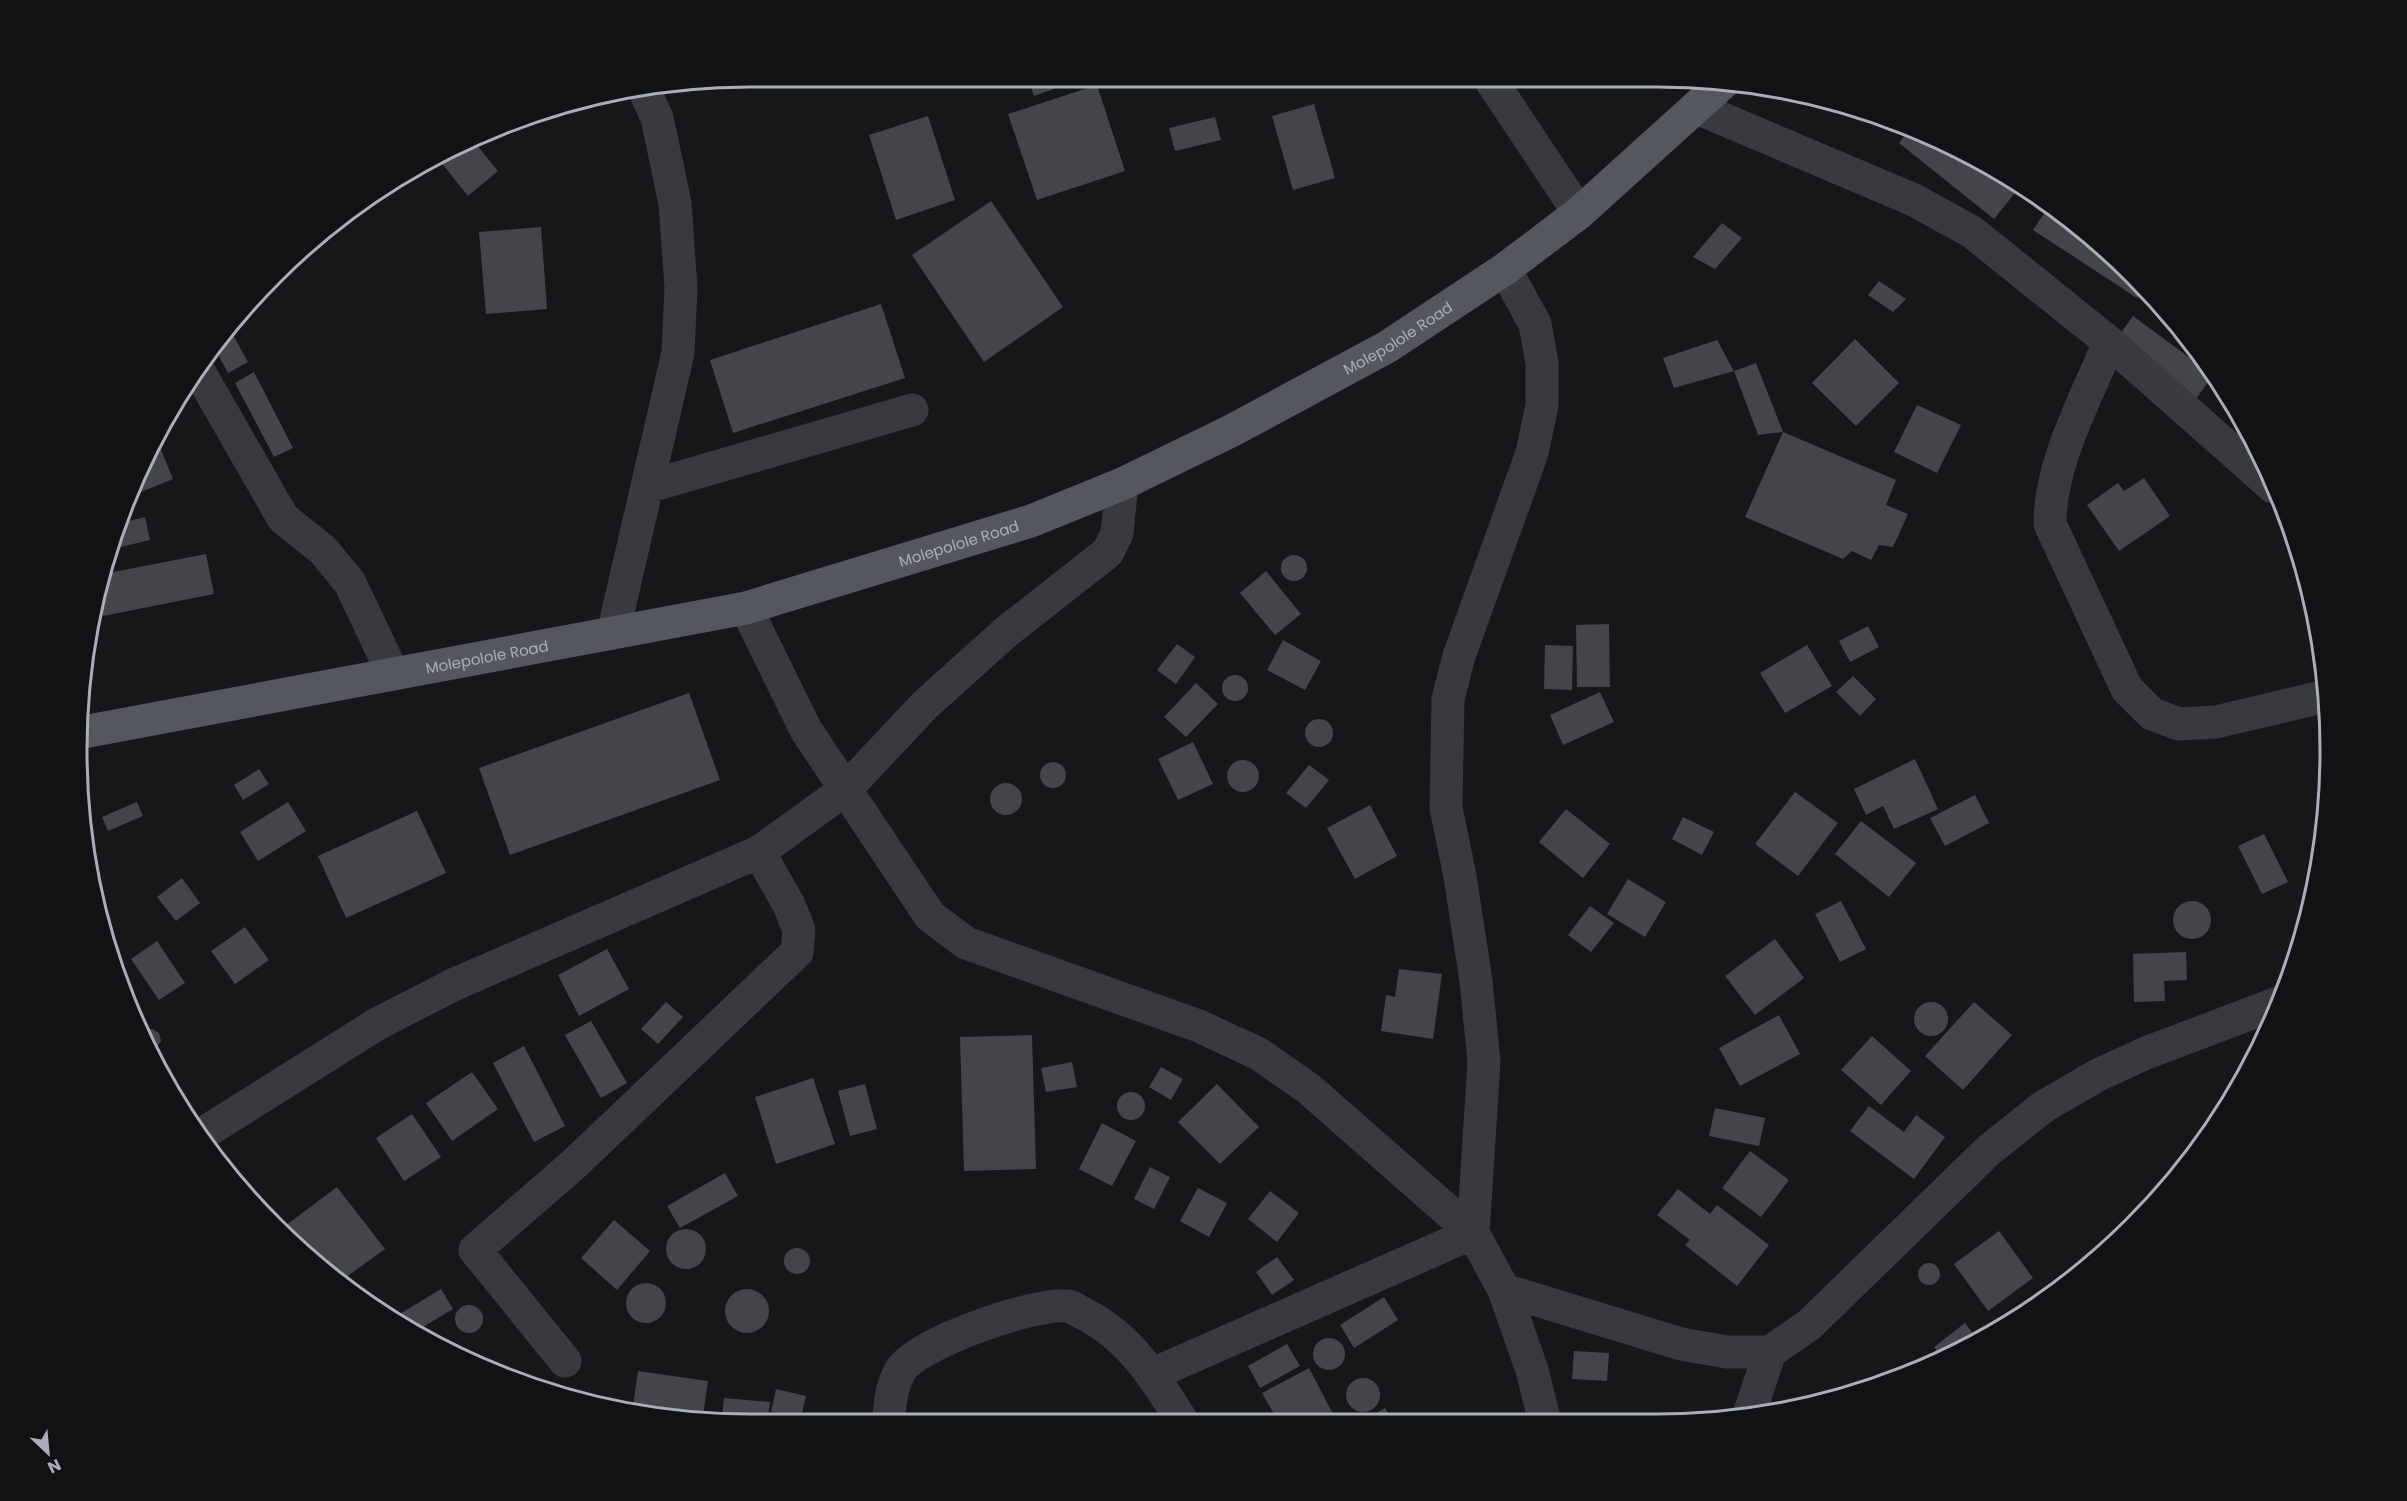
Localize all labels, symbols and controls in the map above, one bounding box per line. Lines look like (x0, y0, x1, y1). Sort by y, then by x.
street label: Molepolole Road (1339, 296, 1456, 379)
street label: Molepolole Road (896, 515, 1021, 571)
street label: Molepolole Road (424, 635, 550, 678)
north arrow (18, 1423, 78, 1483)
text: N (44, 1453, 65, 1479)

